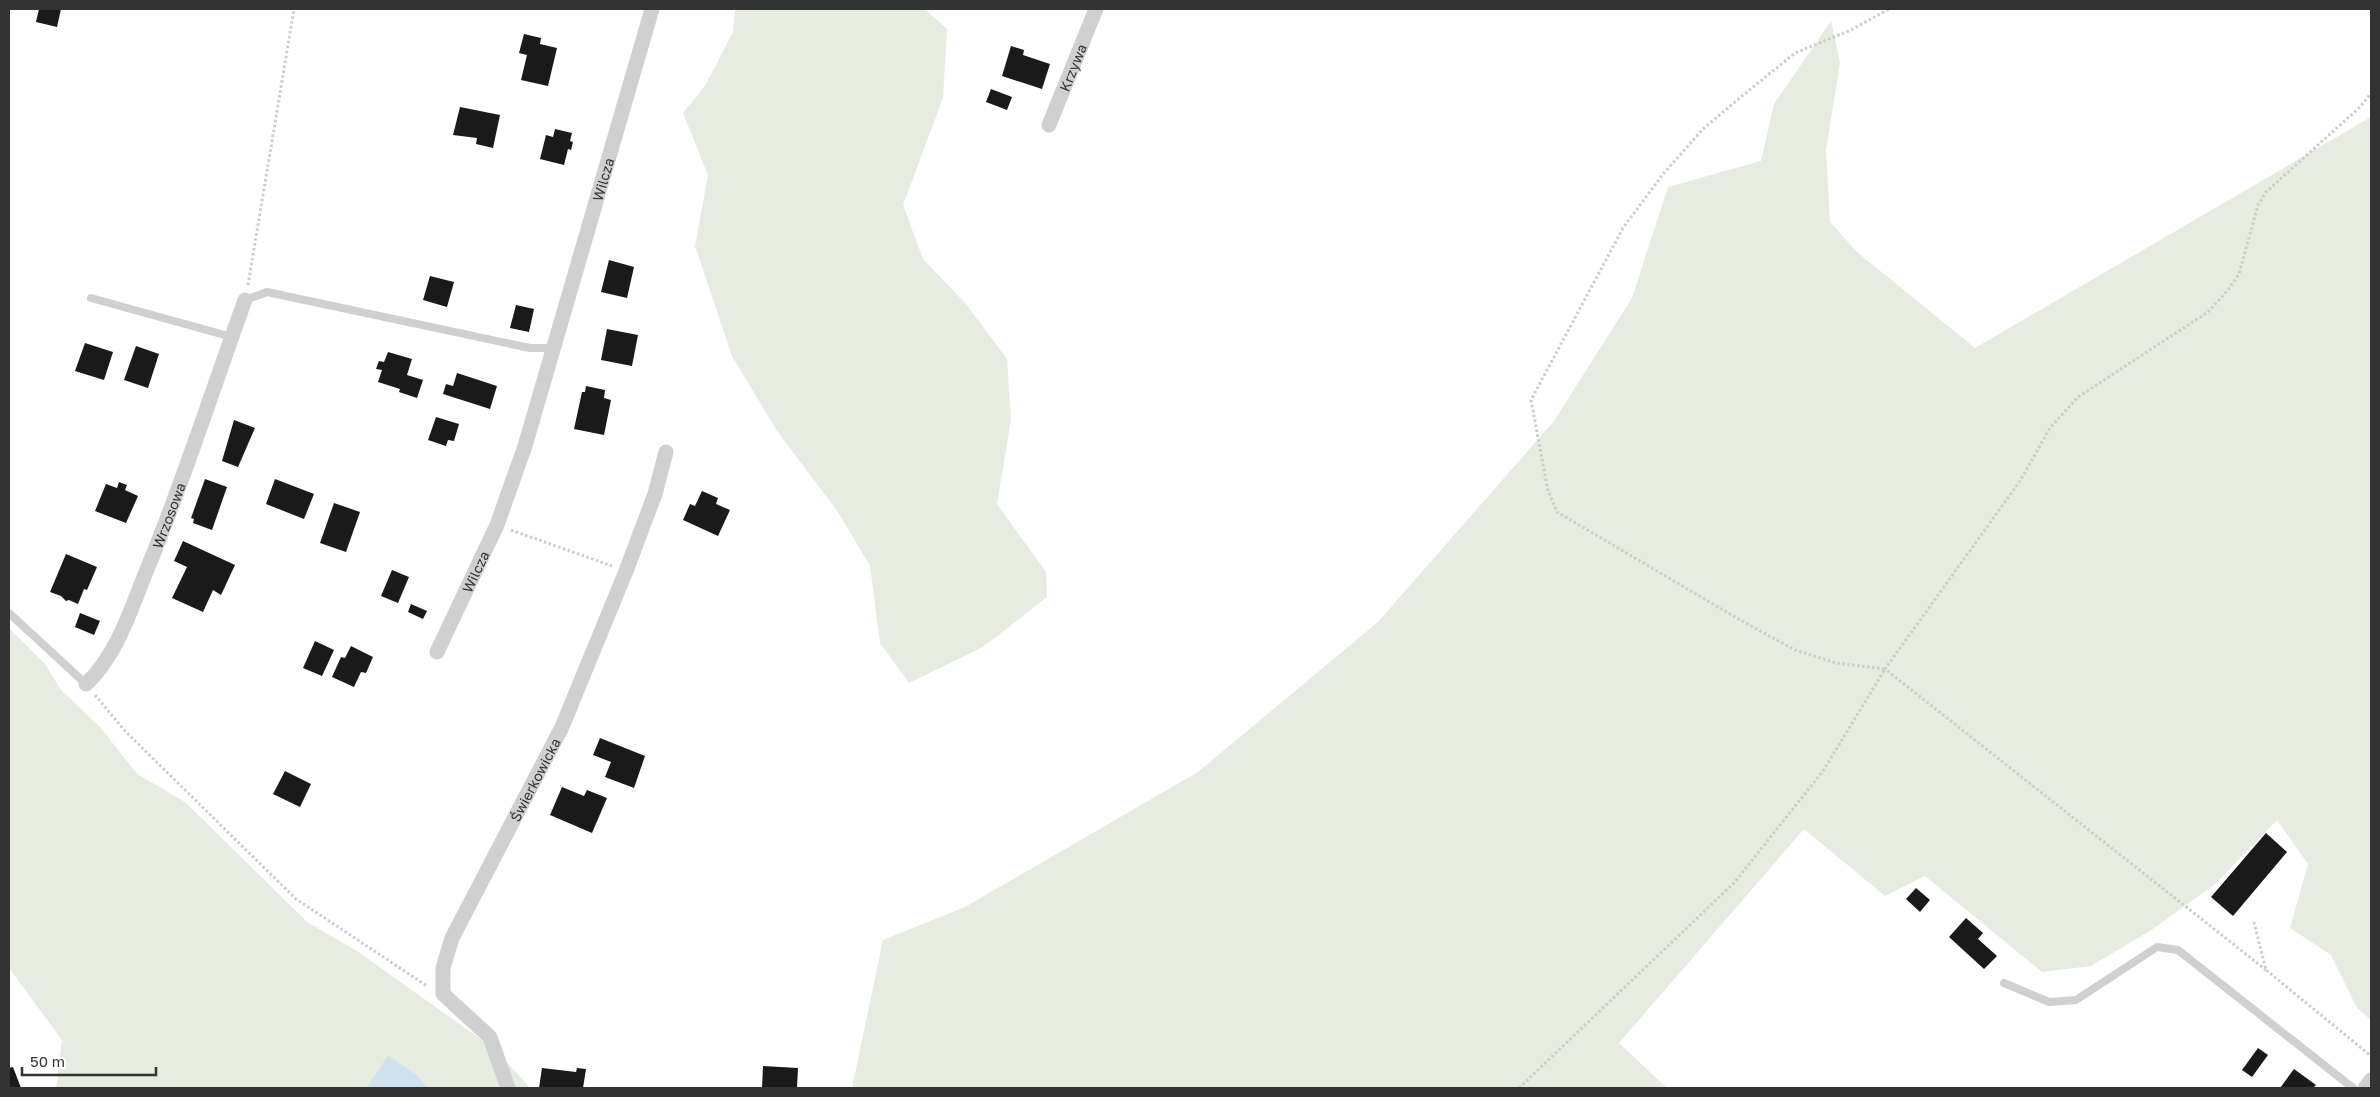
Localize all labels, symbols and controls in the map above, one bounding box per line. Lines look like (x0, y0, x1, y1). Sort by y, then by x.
street label: Krzywa (1055, 41, 1089, 94)
street label: Wilcza (588, 156, 617, 203)
street label: Wrzosowa (148, 480, 188, 551)
street label: Wilcza (458, 548, 492, 595)
street label: Świerkowicka (506, 735, 563, 824)
scale bar (22, 1044, 156, 1076)
text: 50 m (30, 1052, 65, 1070)

